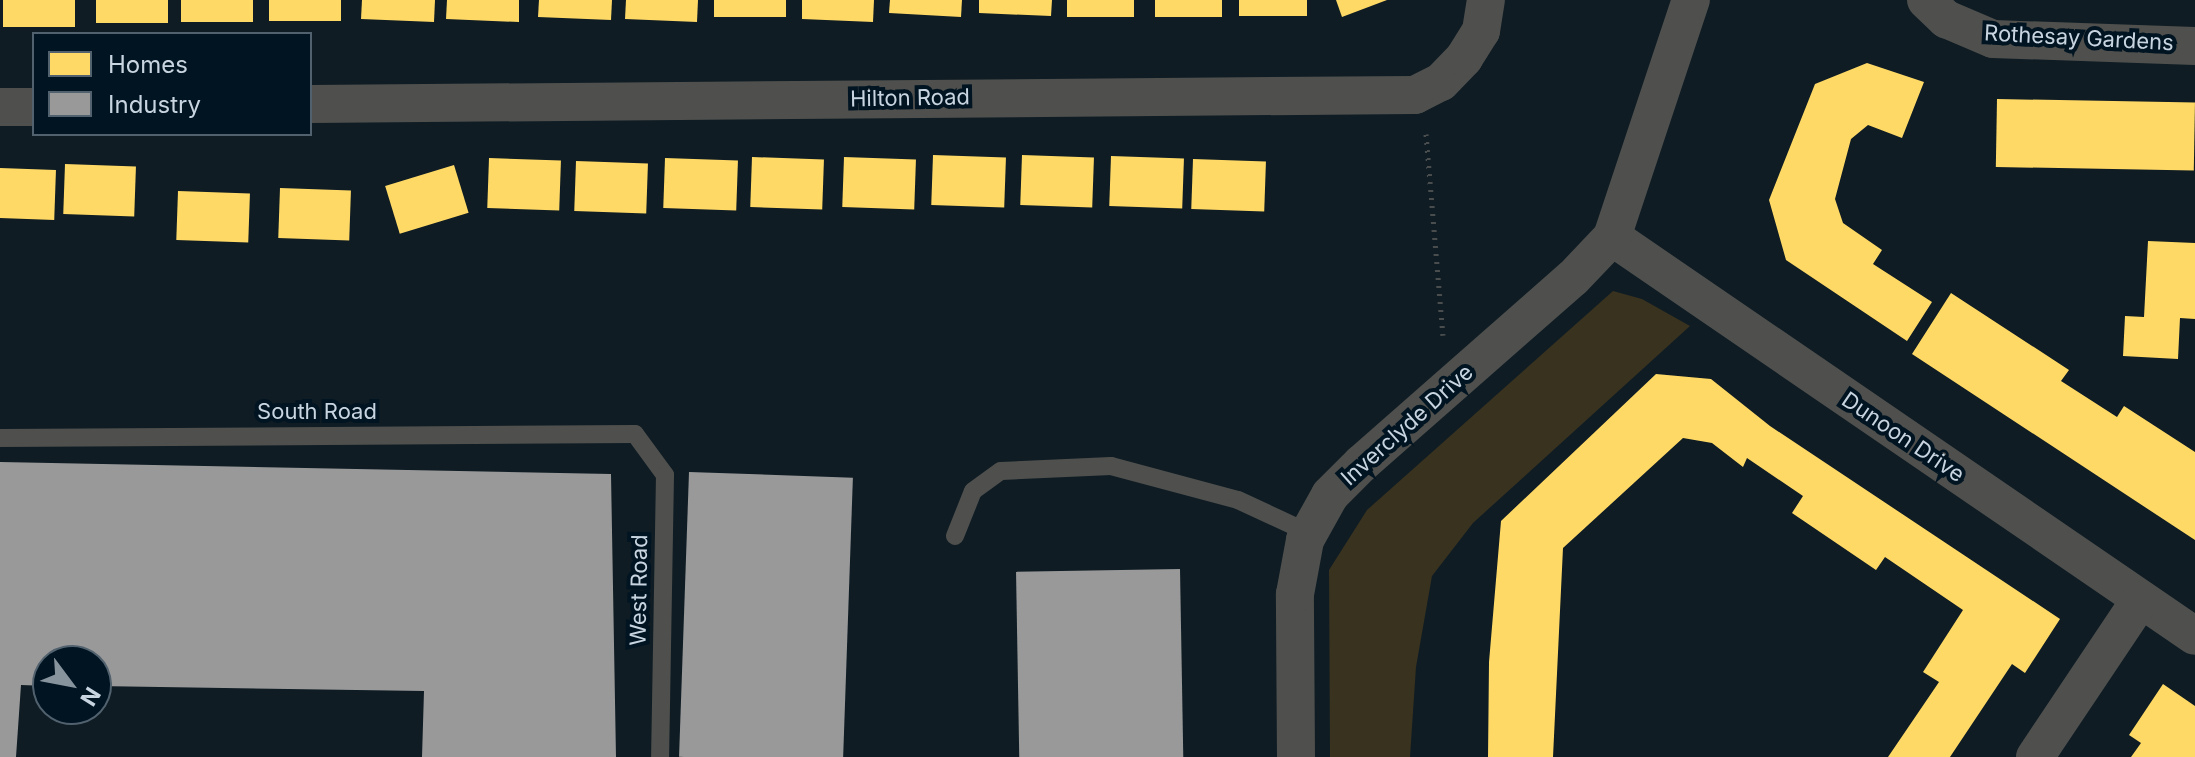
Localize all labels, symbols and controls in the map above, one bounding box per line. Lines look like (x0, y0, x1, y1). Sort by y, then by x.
street label: Rothesay Gardens (1984, 20, 2174, 56)
legend (32, 32, 312, 136)
text: Homes (108, 50, 188, 79)
street label: Hilton Road (850, 84, 970, 112)
text: Industry (108, 90, 201, 119)
street label: Inverclyde Drive (1336, 359, 1478, 491)
street label: Dunoon Drive (1837, 386, 1969, 488)
street label: South Road (257, 399, 377, 425)
street label: West Road (625, 534, 653, 646)
north arrow (32, 645, 112, 725)
text: N (75, 683, 106, 711)

